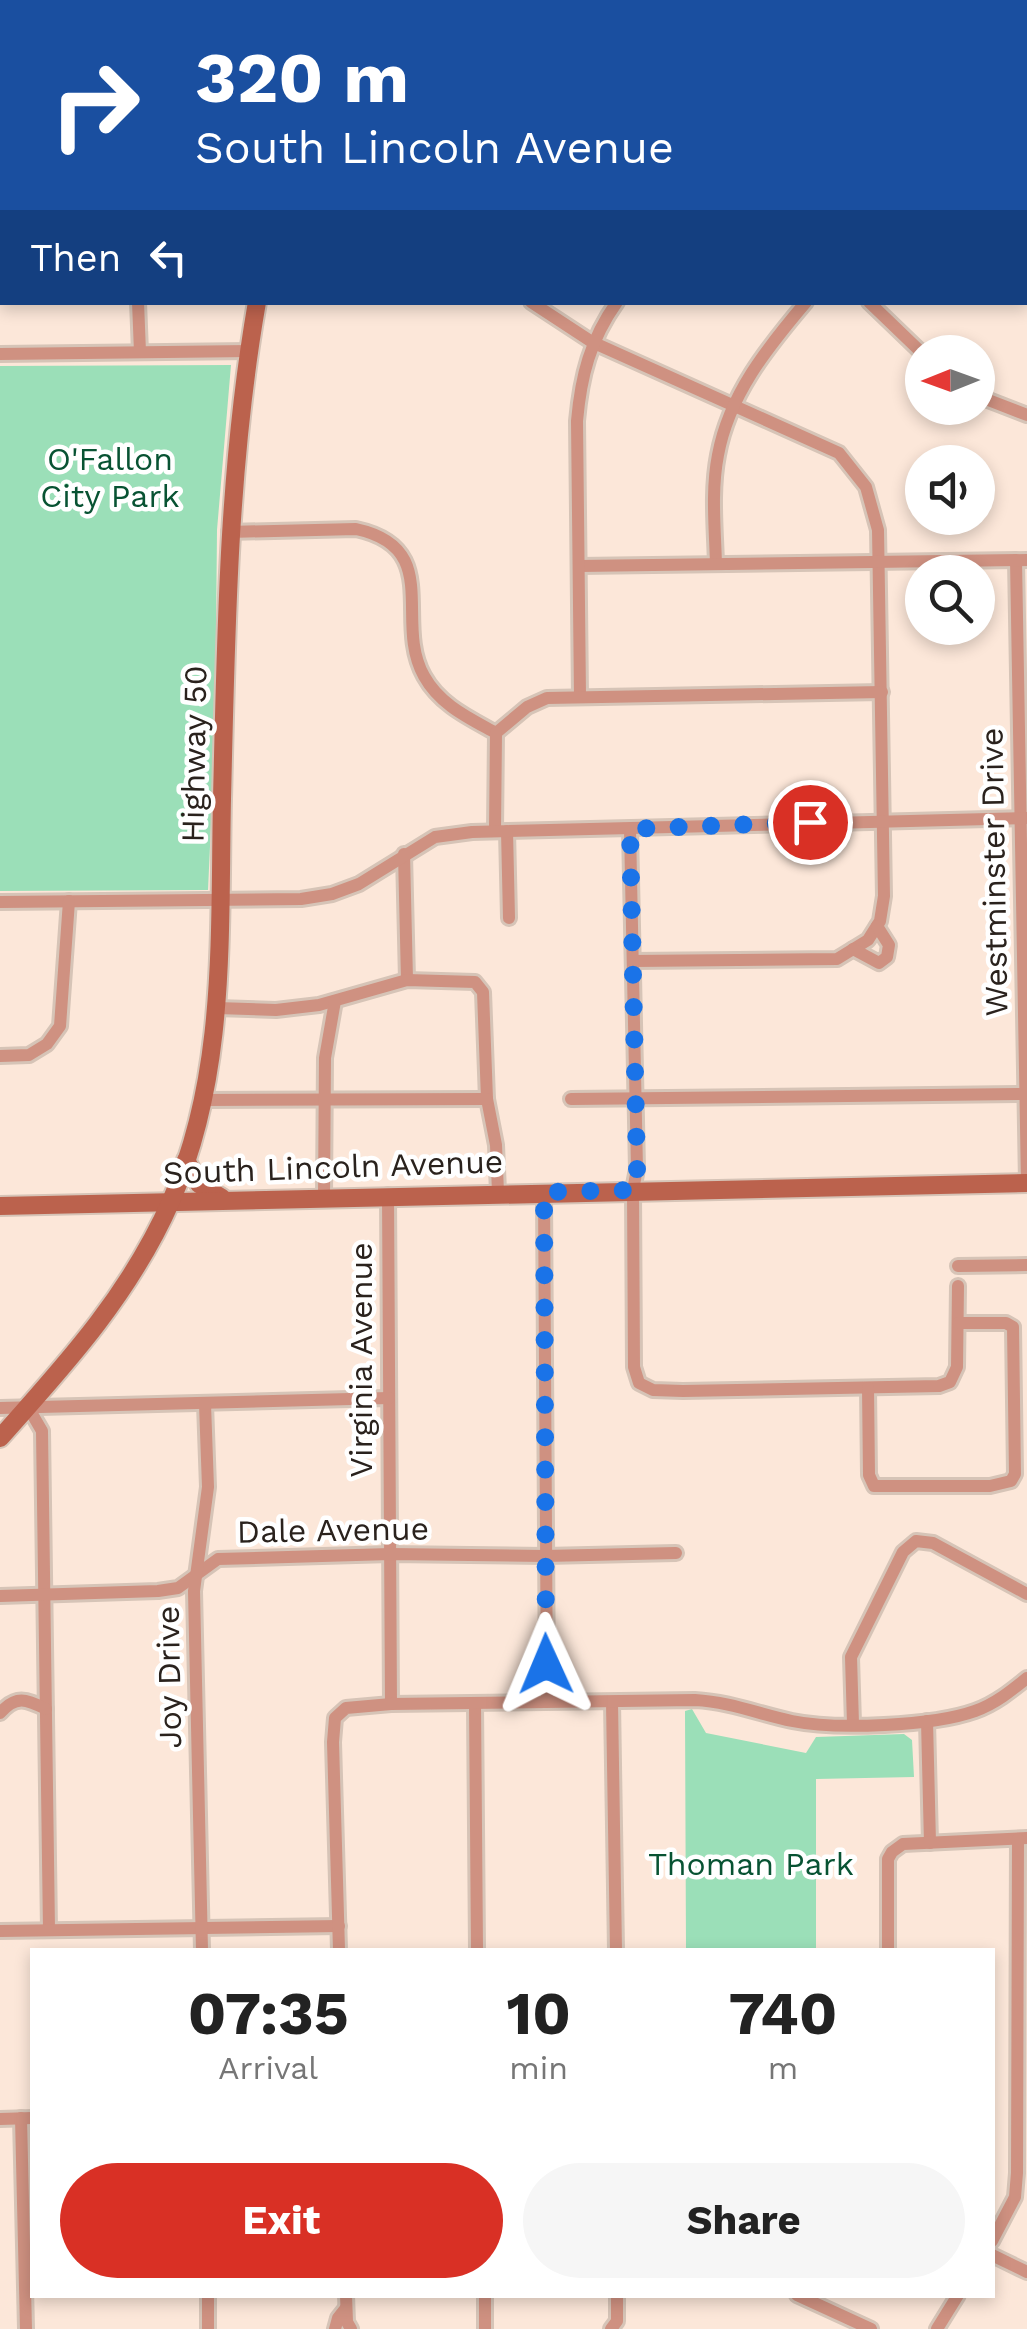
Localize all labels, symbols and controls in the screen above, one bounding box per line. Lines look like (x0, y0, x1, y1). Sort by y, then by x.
text: 320 m (195, 37, 409, 119)
icon: right (30, 40, 160, 170)
text: South Lincoln Avenue (195, 121, 674, 174)
icon: left (141, 230, 196, 285)
text: Then (30, 236, 121, 280)
north arrow (905, 335, 995, 425)
map controls (905, 335, 995, 645)
park label: O'Fallon City Park (40, 440, 180, 515)
button: sound (905, 445, 995, 535)
button: search (905, 555, 995, 645)
street label: Highway 50 (173, 665, 215, 843)
street label: Westminster Drive (972, 727, 1016, 1017)
pin (768, 780, 853, 865)
icon: arrive (783, 795, 838, 850)
street label: South Lincoln Avenue (162, 1142, 504, 1192)
street label: Virginia Avenue (342, 1242, 380, 1478)
street label: Dale Avenue (237, 1509, 429, 1551)
street label: Joy Drive (149, 1605, 189, 1749)
position arrow (494, 1612, 598, 1716)
park label: Thoman Park (648, 1845, 854, 1883)
text: 07:35 (188, 1978, 349, 2049)
text: 10 (506, 1978, 571, 2049)
text: 740 (729, 1978, 837, 2049)
text: Arrival (218, 2049, 318, 2087)
text: min (509, 2049, 568, 2087)
text: m (768, 2049, 798, 2087)
button: Exit (60, 2163, 503, 2278)
button: Share (523, 2163, 965, 2278)

